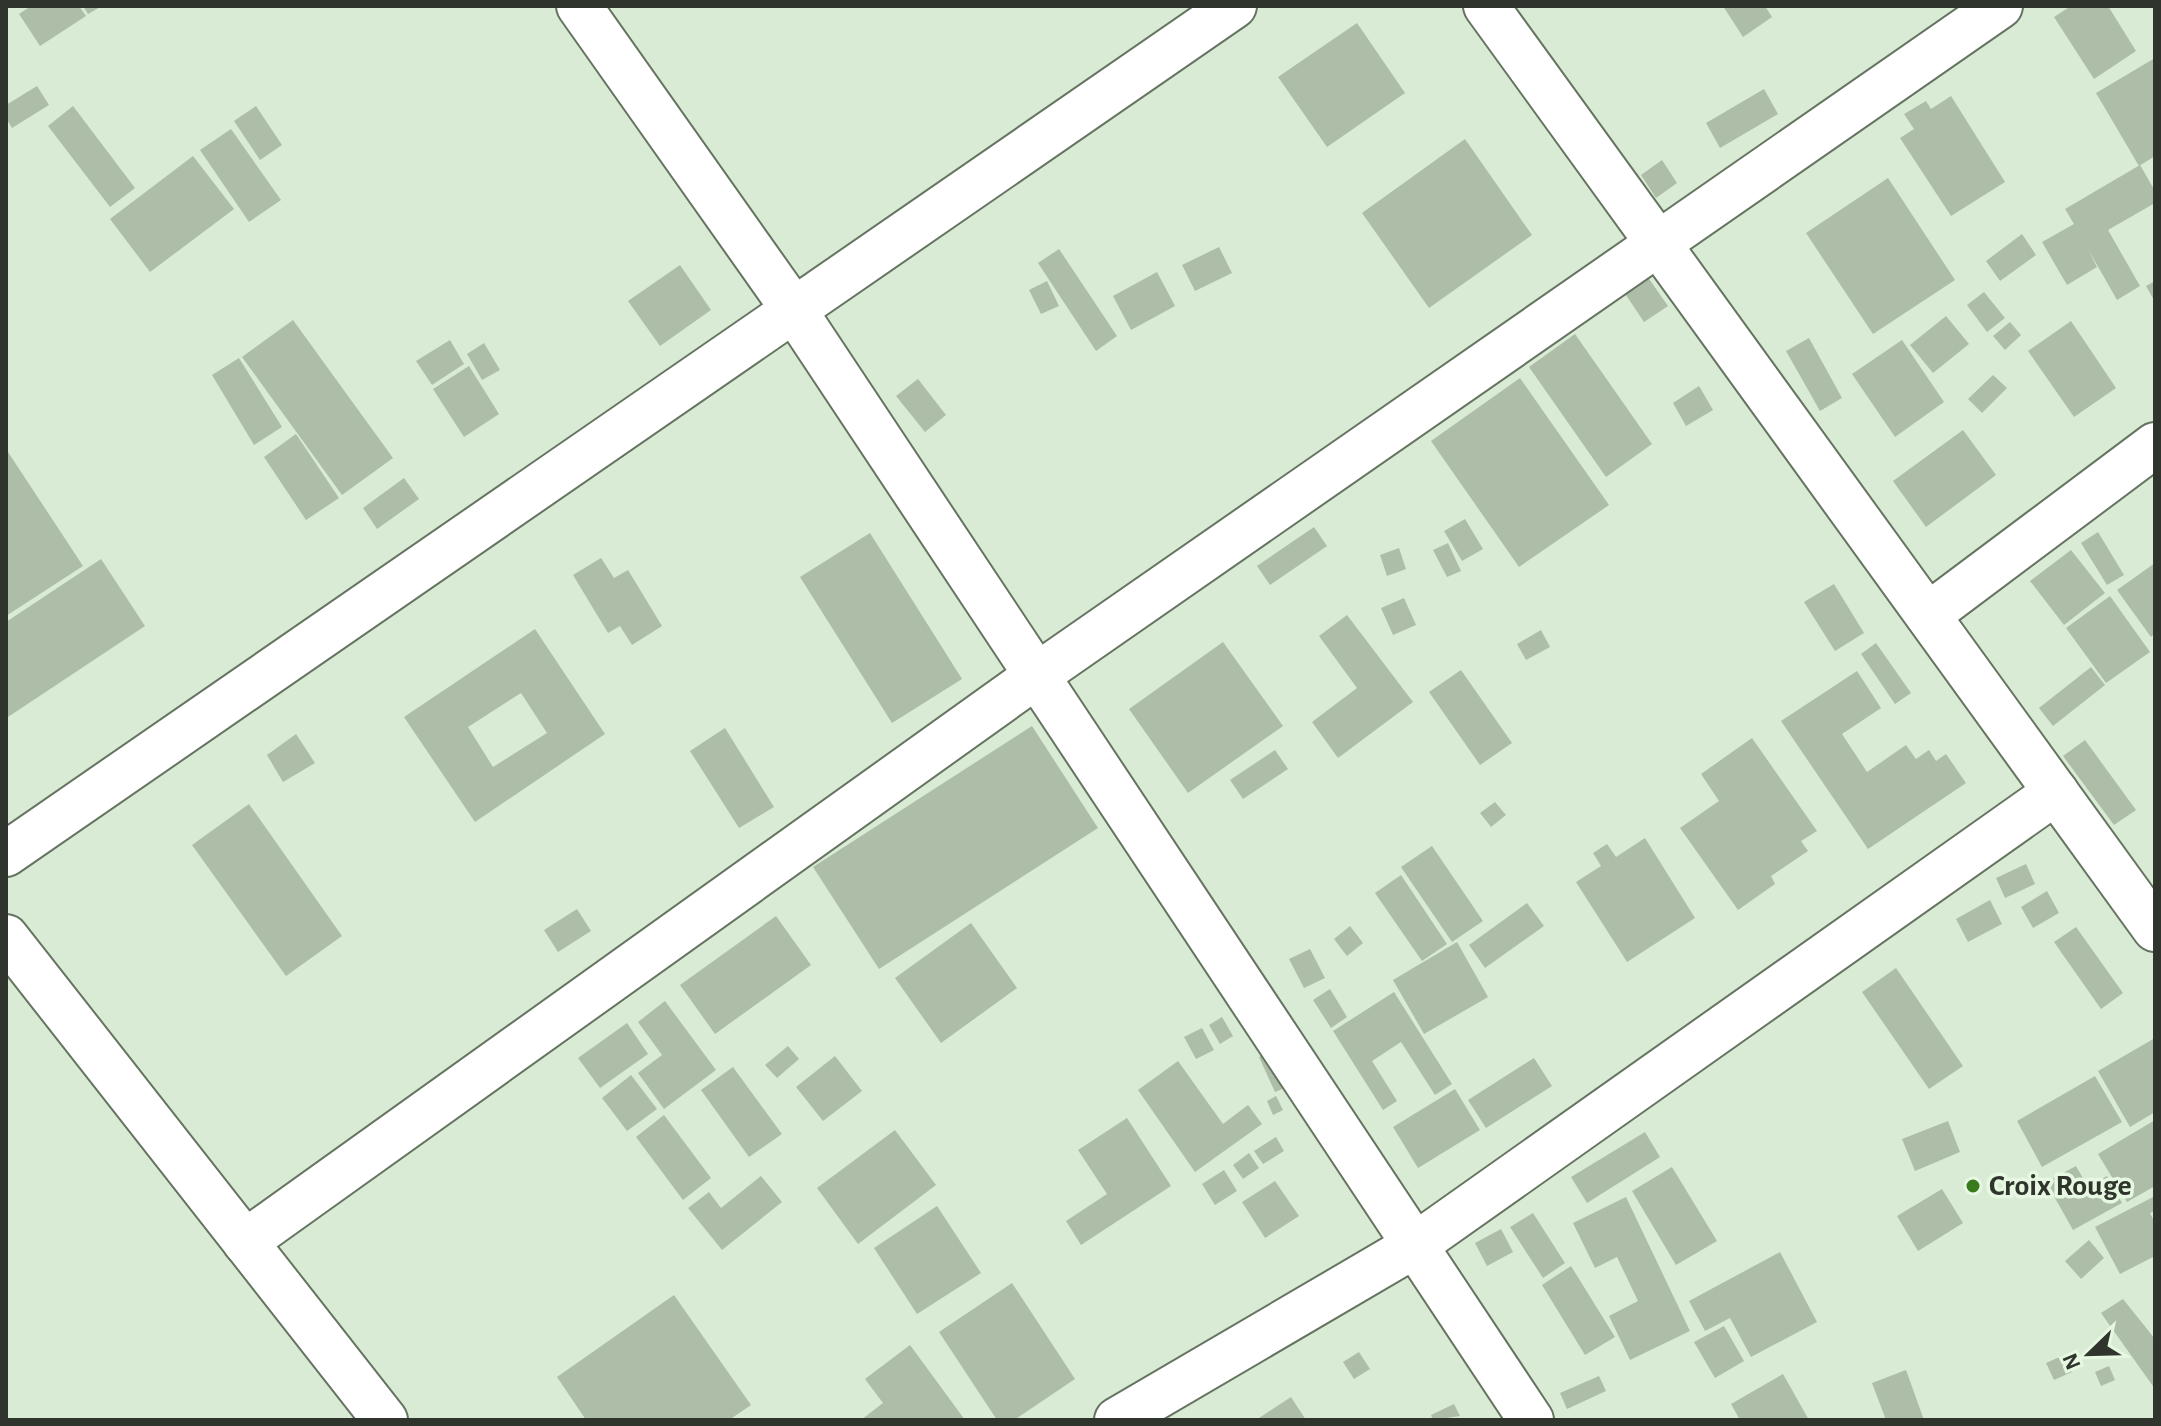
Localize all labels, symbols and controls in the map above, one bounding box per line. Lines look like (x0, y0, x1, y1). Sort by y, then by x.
place label: Croix Rouge (1989, 1171, 2132, 1201)
marker: Croix Rouge (1964, 1177, 1982, 1195)
north arrow (2049, 1314, 2129, 1394)
text: N (2058, 1350, 2085, 1373)

